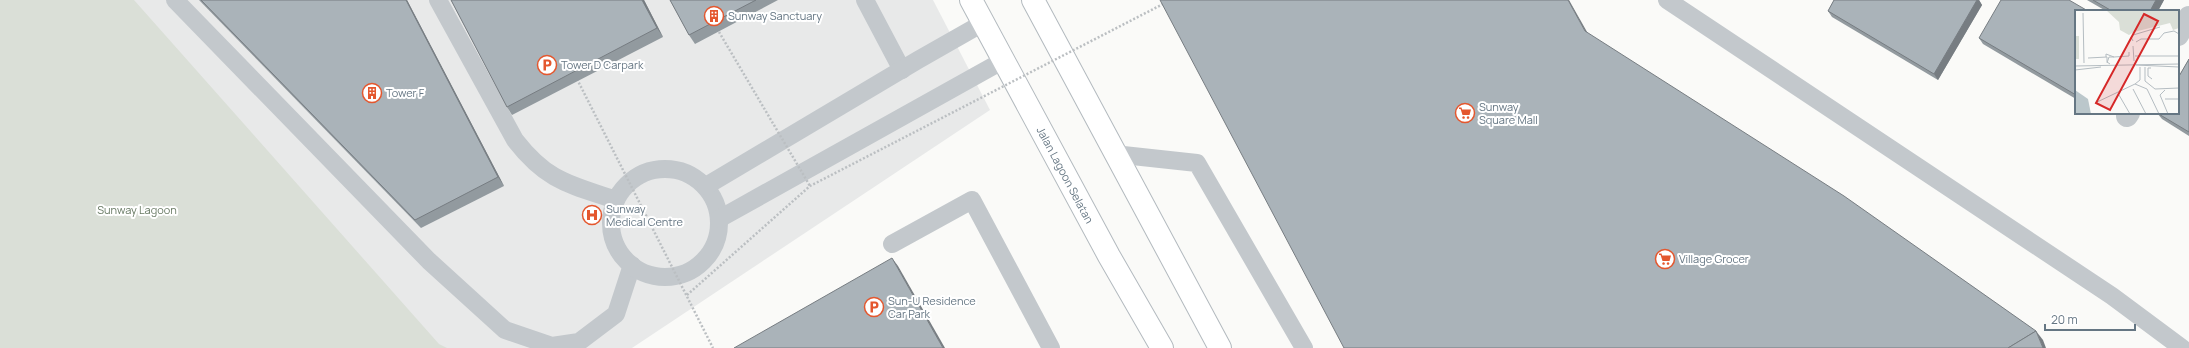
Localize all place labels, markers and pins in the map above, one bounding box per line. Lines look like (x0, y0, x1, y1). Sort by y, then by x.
building icon: Sunway Sanctuary (703, 5, 725, 27)
place label: Sunway Sanctuary (728, 8, 822, 23)
parking icon: Tower D Carpark (536, 54, 558, 76)
place label: Tower D Carpark (561, 57, 644, 72)
building icon: Tower F (361, 82, 383, 104)
place label: Tower F (386, 85, 425, 100)
place label: Sunway Square Mall (1479, 99, 1538, 127)
supermarket icon: Sunway Square Mall (1454, 102, 1476, 124)
place label: Sunway Medical Centre (606, 201, 684, 229)
hospital icon: Sunway Medical Centre (581, 204, 603, 226)
supermarket icon: Village Grocer (1654, 248, 1676, 270)
place label: Village Grocer (1679, 251, 1749, 266)
place label: Sun-U Residence Car Park (888, 293, 976, 321)
parking icon: Sun-U Residence Car Park (863, 296, 885, 318)

